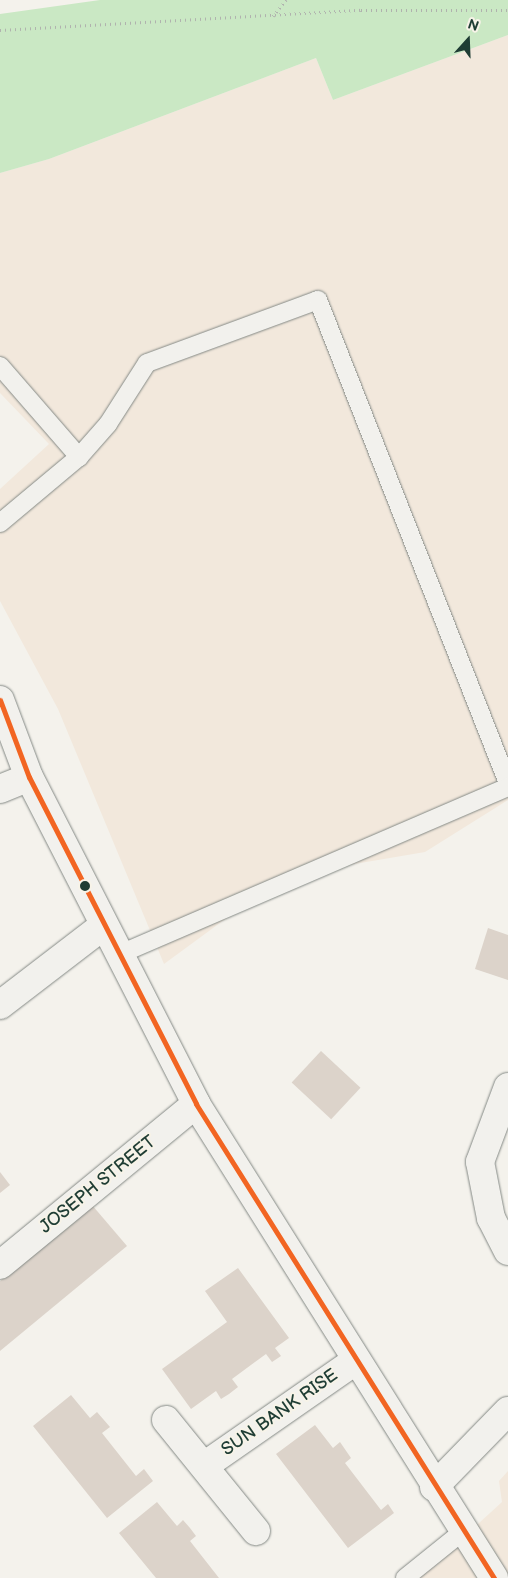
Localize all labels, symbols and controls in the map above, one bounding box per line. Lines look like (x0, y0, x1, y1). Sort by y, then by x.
north arrow (443, 15, 493, 65)
text: N (465, 16, 481, 35)
unlabelled marker (80, 881, 90, 891)
street label: JOSEPH STREET (35, 1131, 161, 1239)
street label: SUN BANK RISE (218, 1365, 342, 1461)

